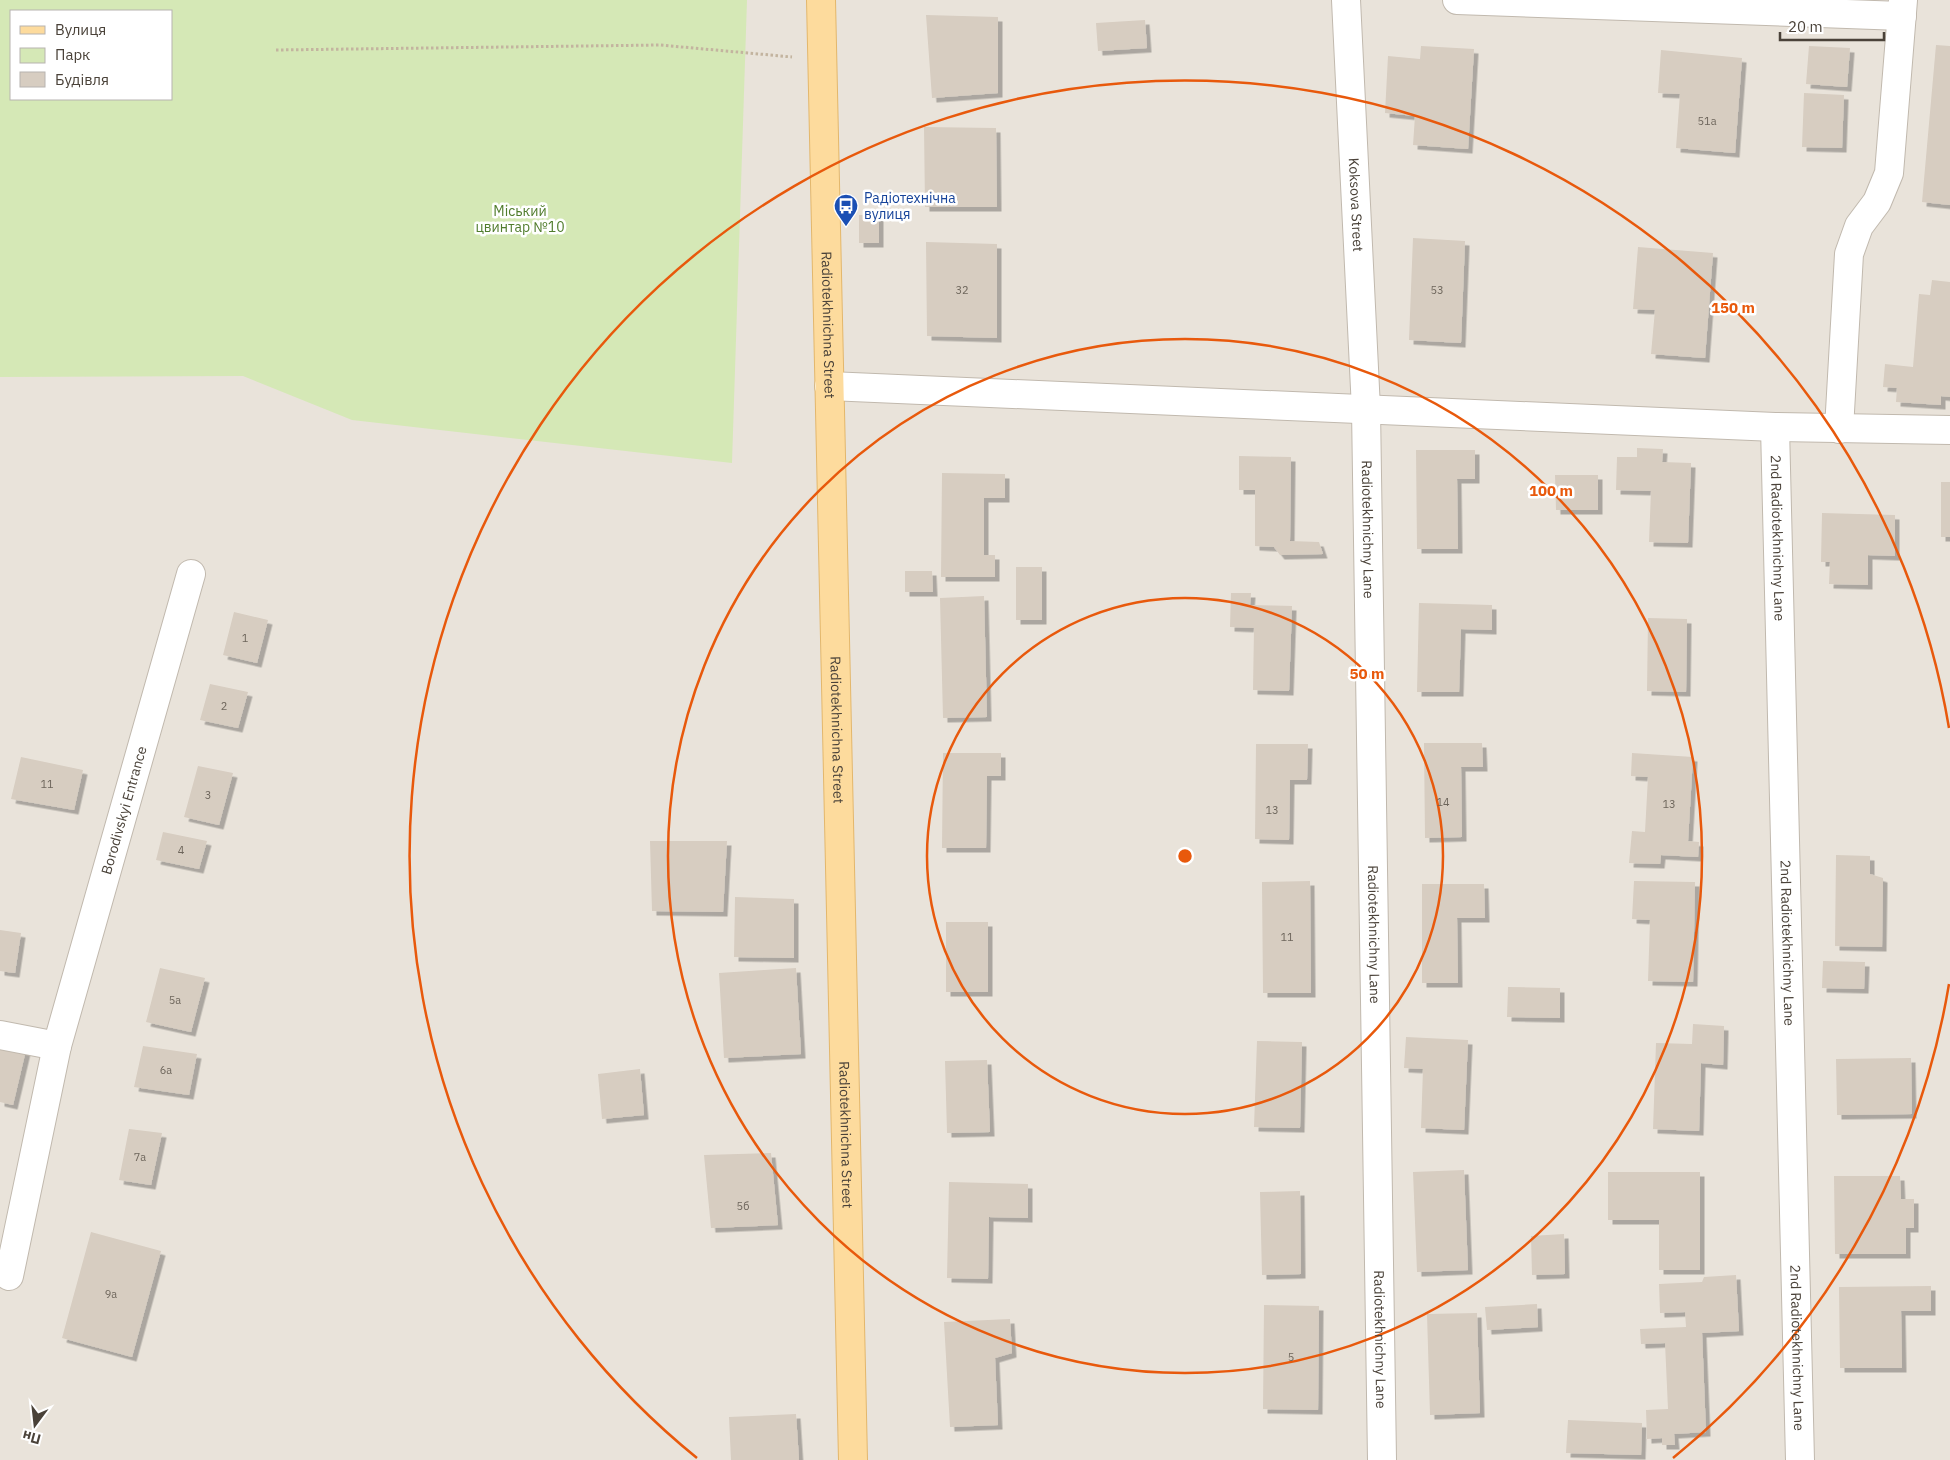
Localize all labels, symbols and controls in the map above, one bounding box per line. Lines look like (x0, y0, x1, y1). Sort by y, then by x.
legend (10, 10, 172, 100)
scale bar (1780, 10, 1884, 42)
text: 20 m (1788, 17, 1823, 36)
text: Вулиця (55, 20, 106, 39)
text: Парк (55, 45, 90, 64)
text: Будівля (55, 70, 109, 89)
house number: 51а (1697, 114, 1717, 128)
street label: Koksova Street (1345, 157, 1367, 252)
place label: Радіотехнічна вулиця (864, 189, 956, 223)
bus stop icon: Радіотехнічна вулиця (833, 193, 859, 227)
park label: Міський цвинтар №10 (475, 202, 565, 236)
street label: Radiotekhnichna Street (818, 251, 839, 399)
house number: 32 (955, 283, 969, 297)
house number: 53 (1430, 283, 1444, 297)
text: 150 m (1711, 298, 1755, 317)
street label: 2nd Radiotekhnichny Lane (1767, 455, 1789, 622)
street label: Radiotekhnichny Lane (1358, 460, 1378, 599)
text: 100 m (1529, 481, 1573, 500)
house number: 1 (242, 631, 249, 645)
street label: Radiotekhnichna Street (826, 656, 848, 804)
text: 50 m (1350, 664, 1384, 683)
house number: 2 (221, 699, 227, 713)
street label: Borodivskyi Entrance (97, 744, 151, 877)
house number: 11 (40, 777, 54, 791)
house number: 3 (205, 788, 211, 802)
house number: 14 (1436, 795, 1450, 809)
house number: 13 (1662, 797, 1676, 811)
house number: 13 (1265, 803, 1279, 817)
house number: 4 (178, 843, 185, 857)
centre of rings (1176, 847, 1194, 865)
street label: 2nd Radiotekhnichny Lane (1776, 860, 1798, 1026)
street label: Radiotekhnichny Lane (1364, 865, 1384, 1004)
house number: 11 (1280, 930, 1294, 944)
house number: 5а (169, 993, 181, 1007)
street label: Radiotekhnichna Street (835, 1061, 856, 1209)
house number: 6а (160, 1063, 172, 1077)
house number: 7а (134, 1150, 146, 1164)
house number: 5б (737, 1199, 749, 1213)
street label: 2nd Radiotekhnichny Lane (1786, 1264, 1808, 1431)
street label: Radiotekhnichny Lane (1370, 1270, 1390, 1409)
house number: 9а (105, 1287, 117, 1301)
house number: 5 (1288, 1350, 1294, 1364)
north arrow (10, 1400, 60, 1450)
text: Пн (20, 1426, 43, 1449)

